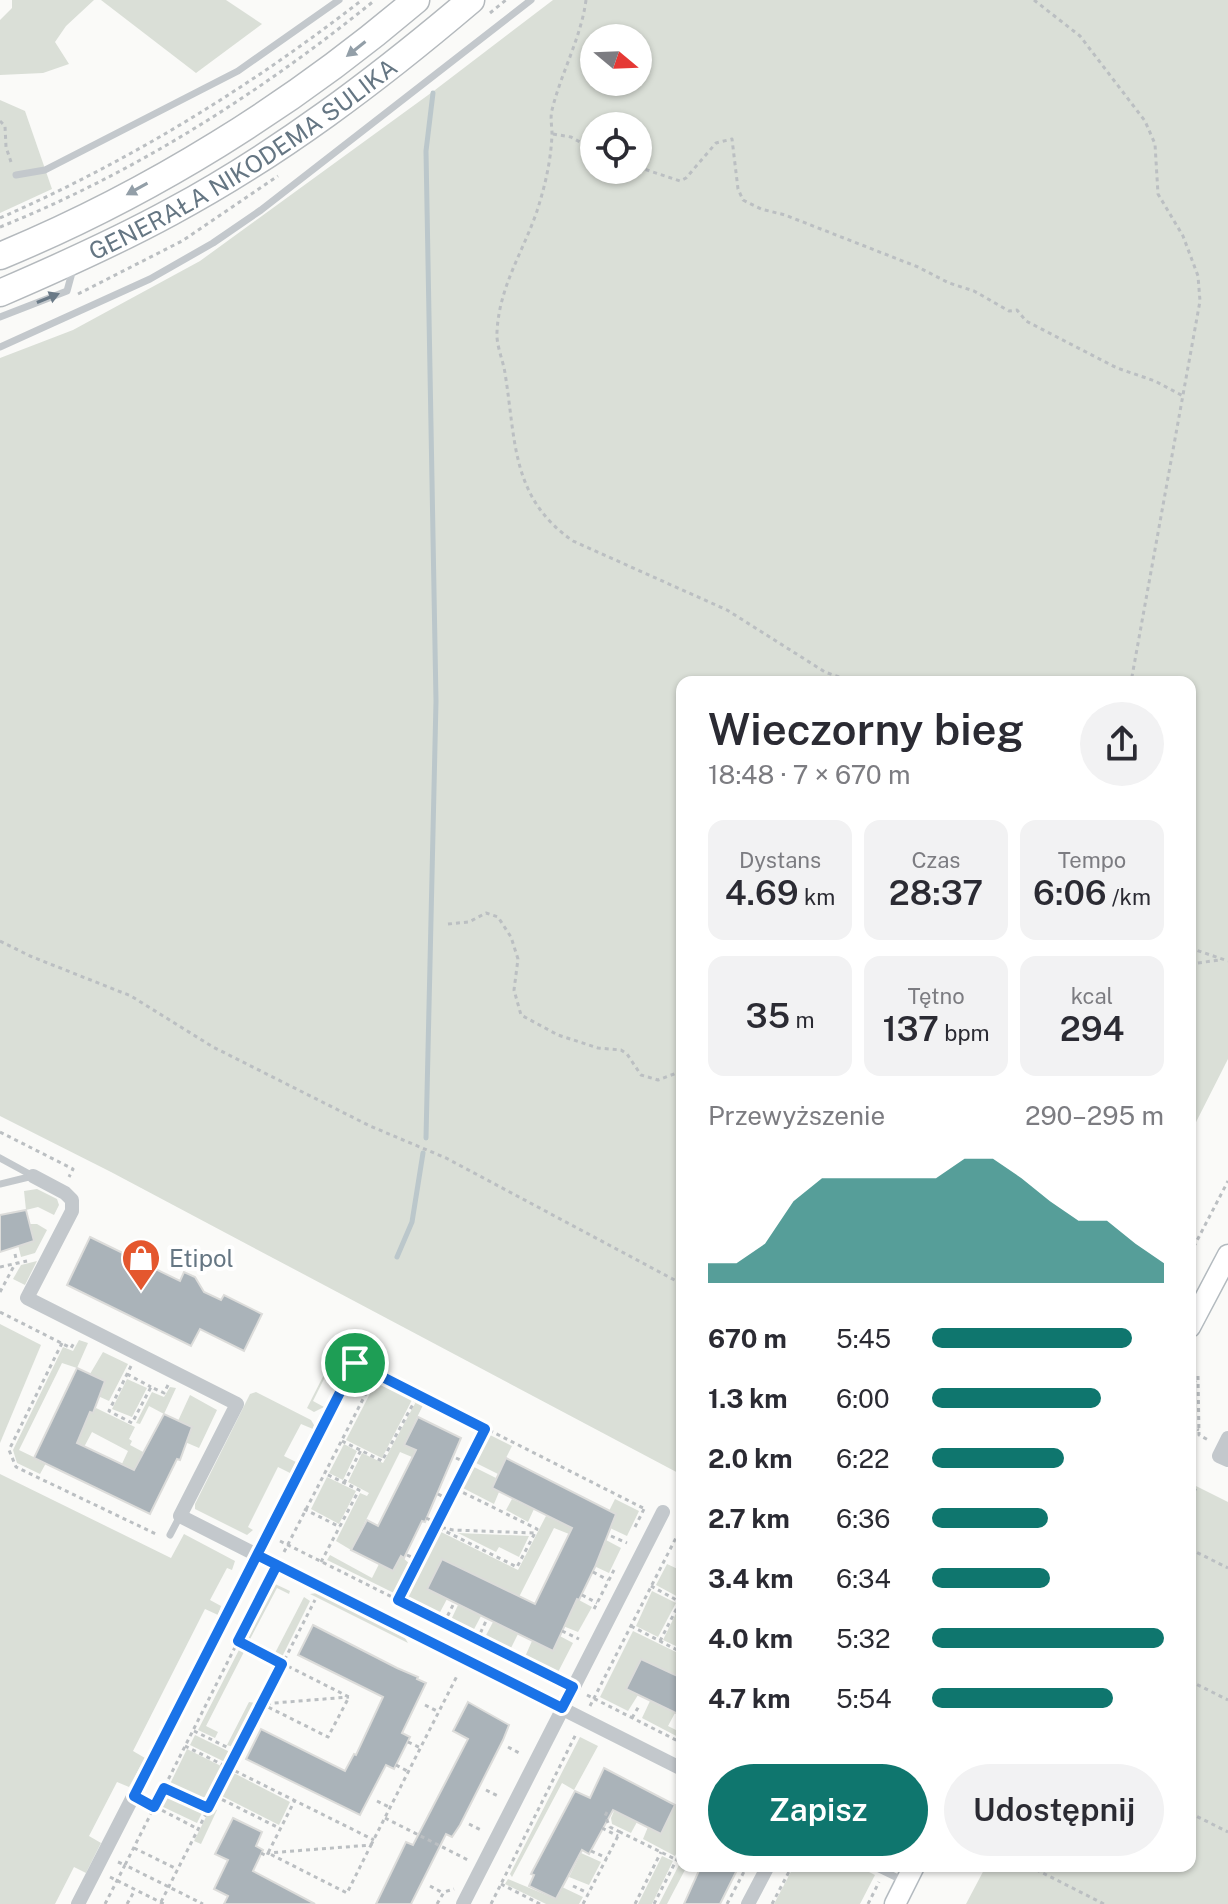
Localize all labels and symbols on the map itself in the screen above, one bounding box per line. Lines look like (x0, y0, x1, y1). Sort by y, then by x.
north arrow (580, 24, 652, 96)
one-way arrow (346, 41, 366, 57)
street label: GENERAŁA NIKODEMA SULIKA (84, 52, 402, 265)
one-way arrow (126, 182, 148, 196)
one-way arrow (36, 291, 60, 304)
shop icon: Etipol (120, 1237, 162, 1292)
place label: Etipol (169, 1244, 234, 1272)
pin (321, 1329, 389, 1397)

